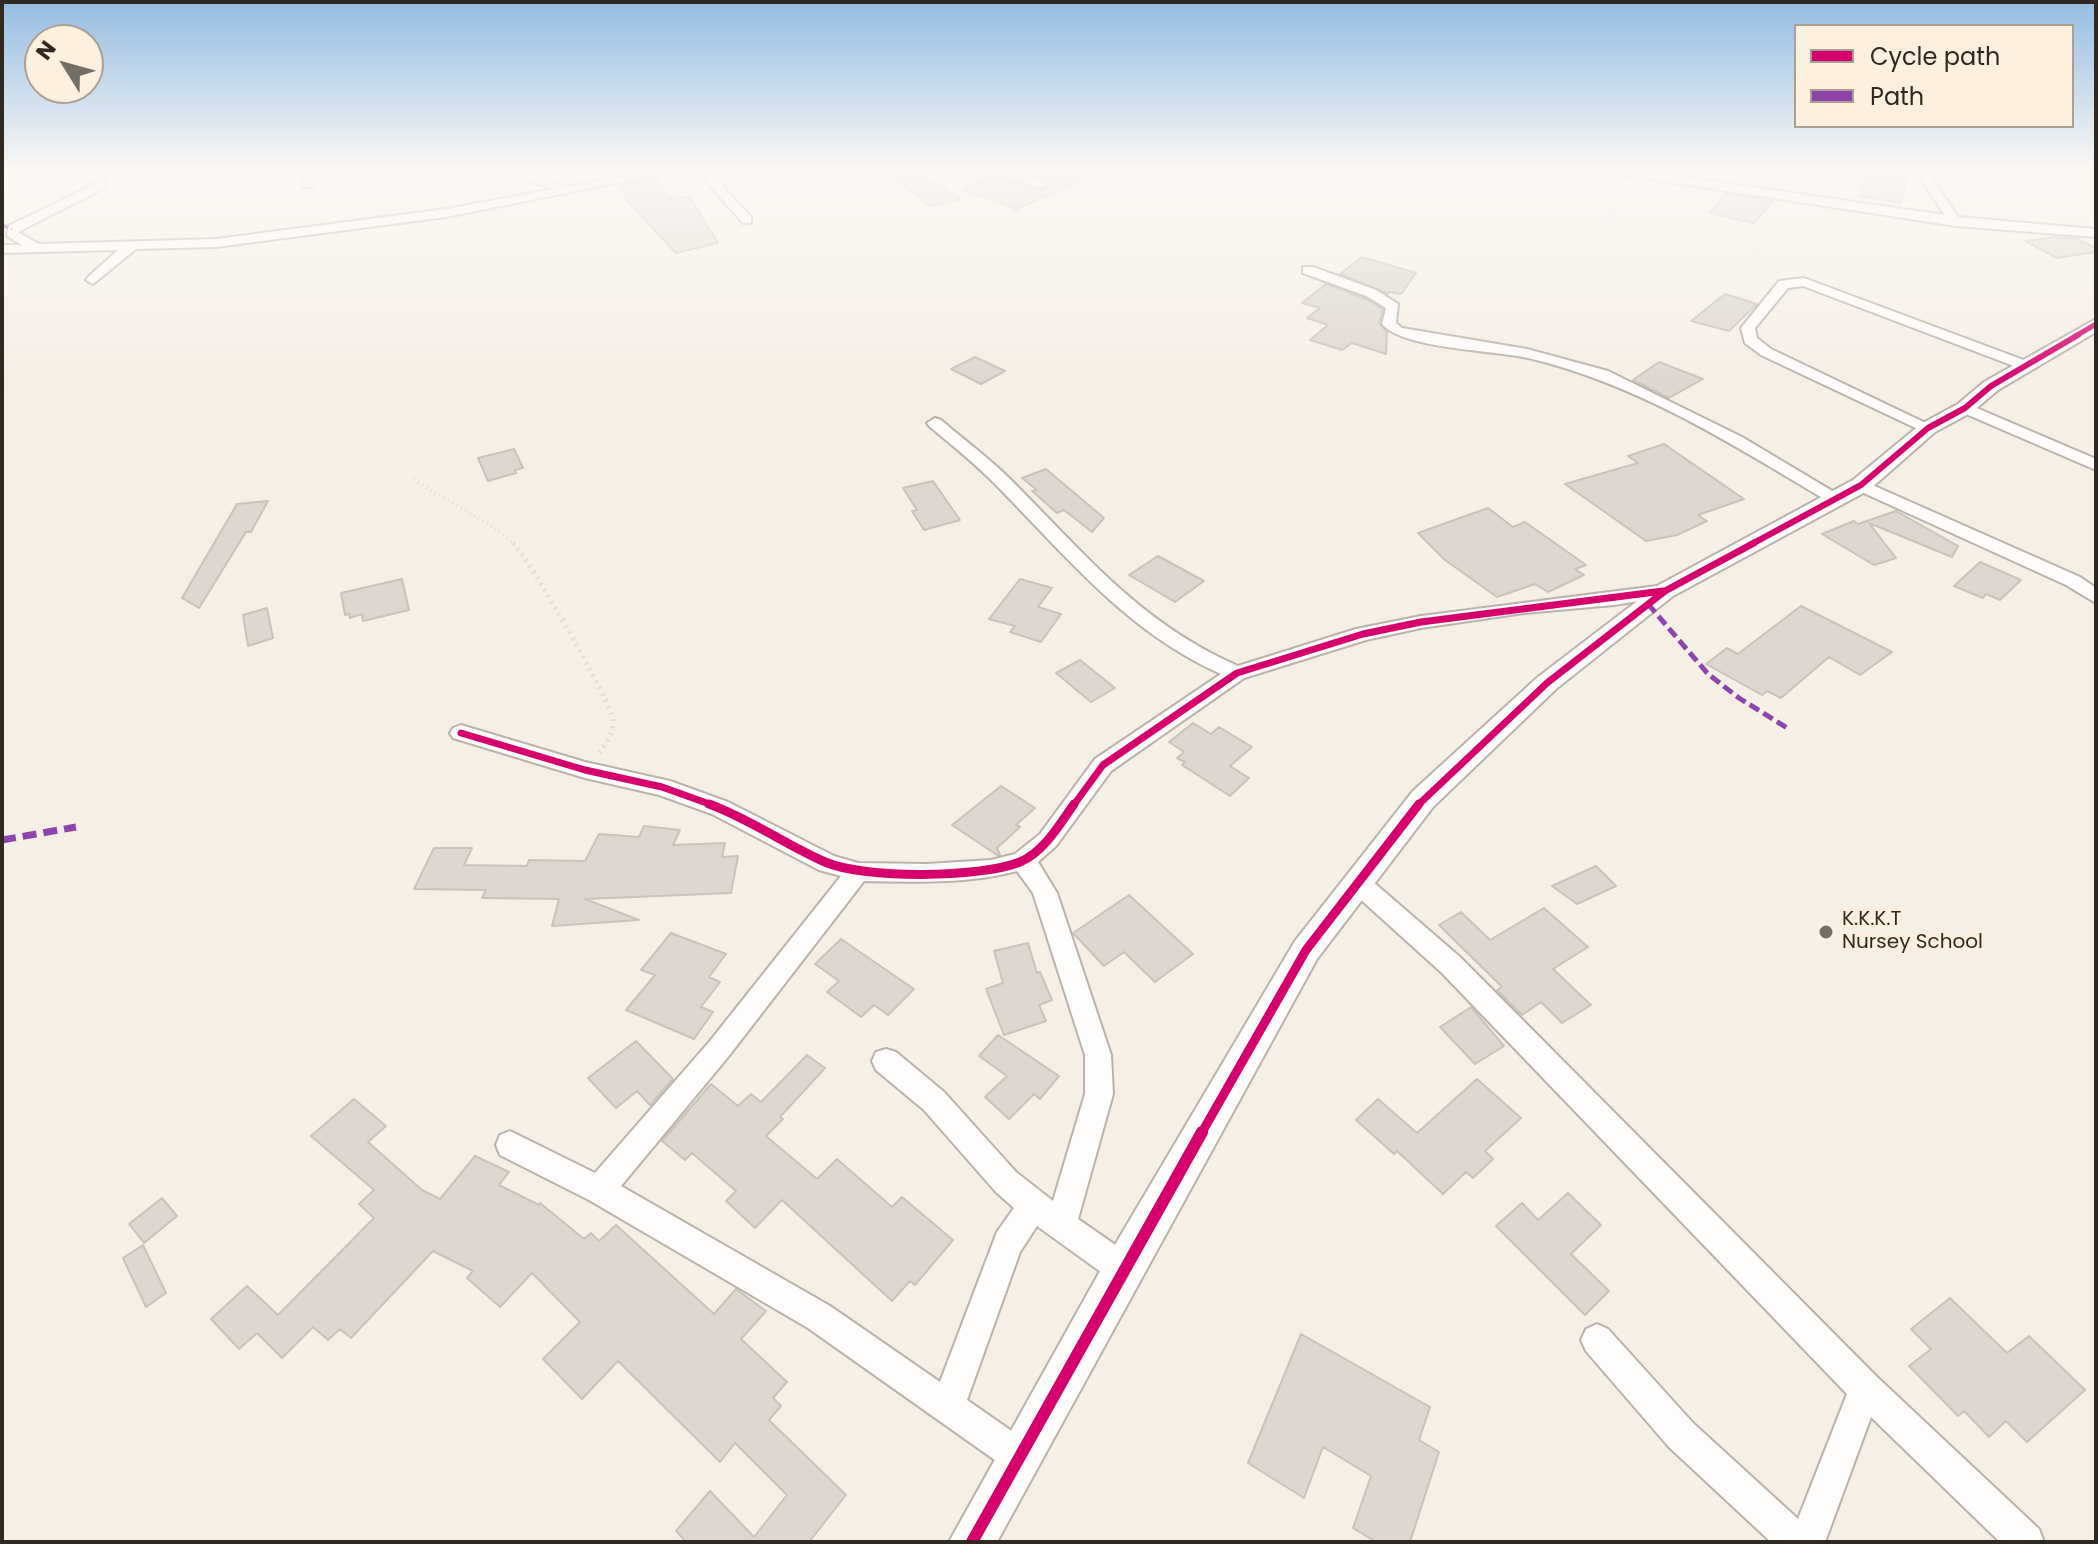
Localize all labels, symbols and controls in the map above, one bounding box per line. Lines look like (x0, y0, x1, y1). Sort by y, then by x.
north arrow (24, 24, 104, 104)
legend (1794, 24, 2074, 128)
text: N (29, 35, 63, 66)
text: Cycle path (1870, 40, 2000, 73)
text: Path (1870, 80, 1924, 113)
place label: K.K.K.T Nursey School (1842, 908, 1983, 955)
marker: K.K.K.T Nursey School (1817, 923, 1835, 941)

